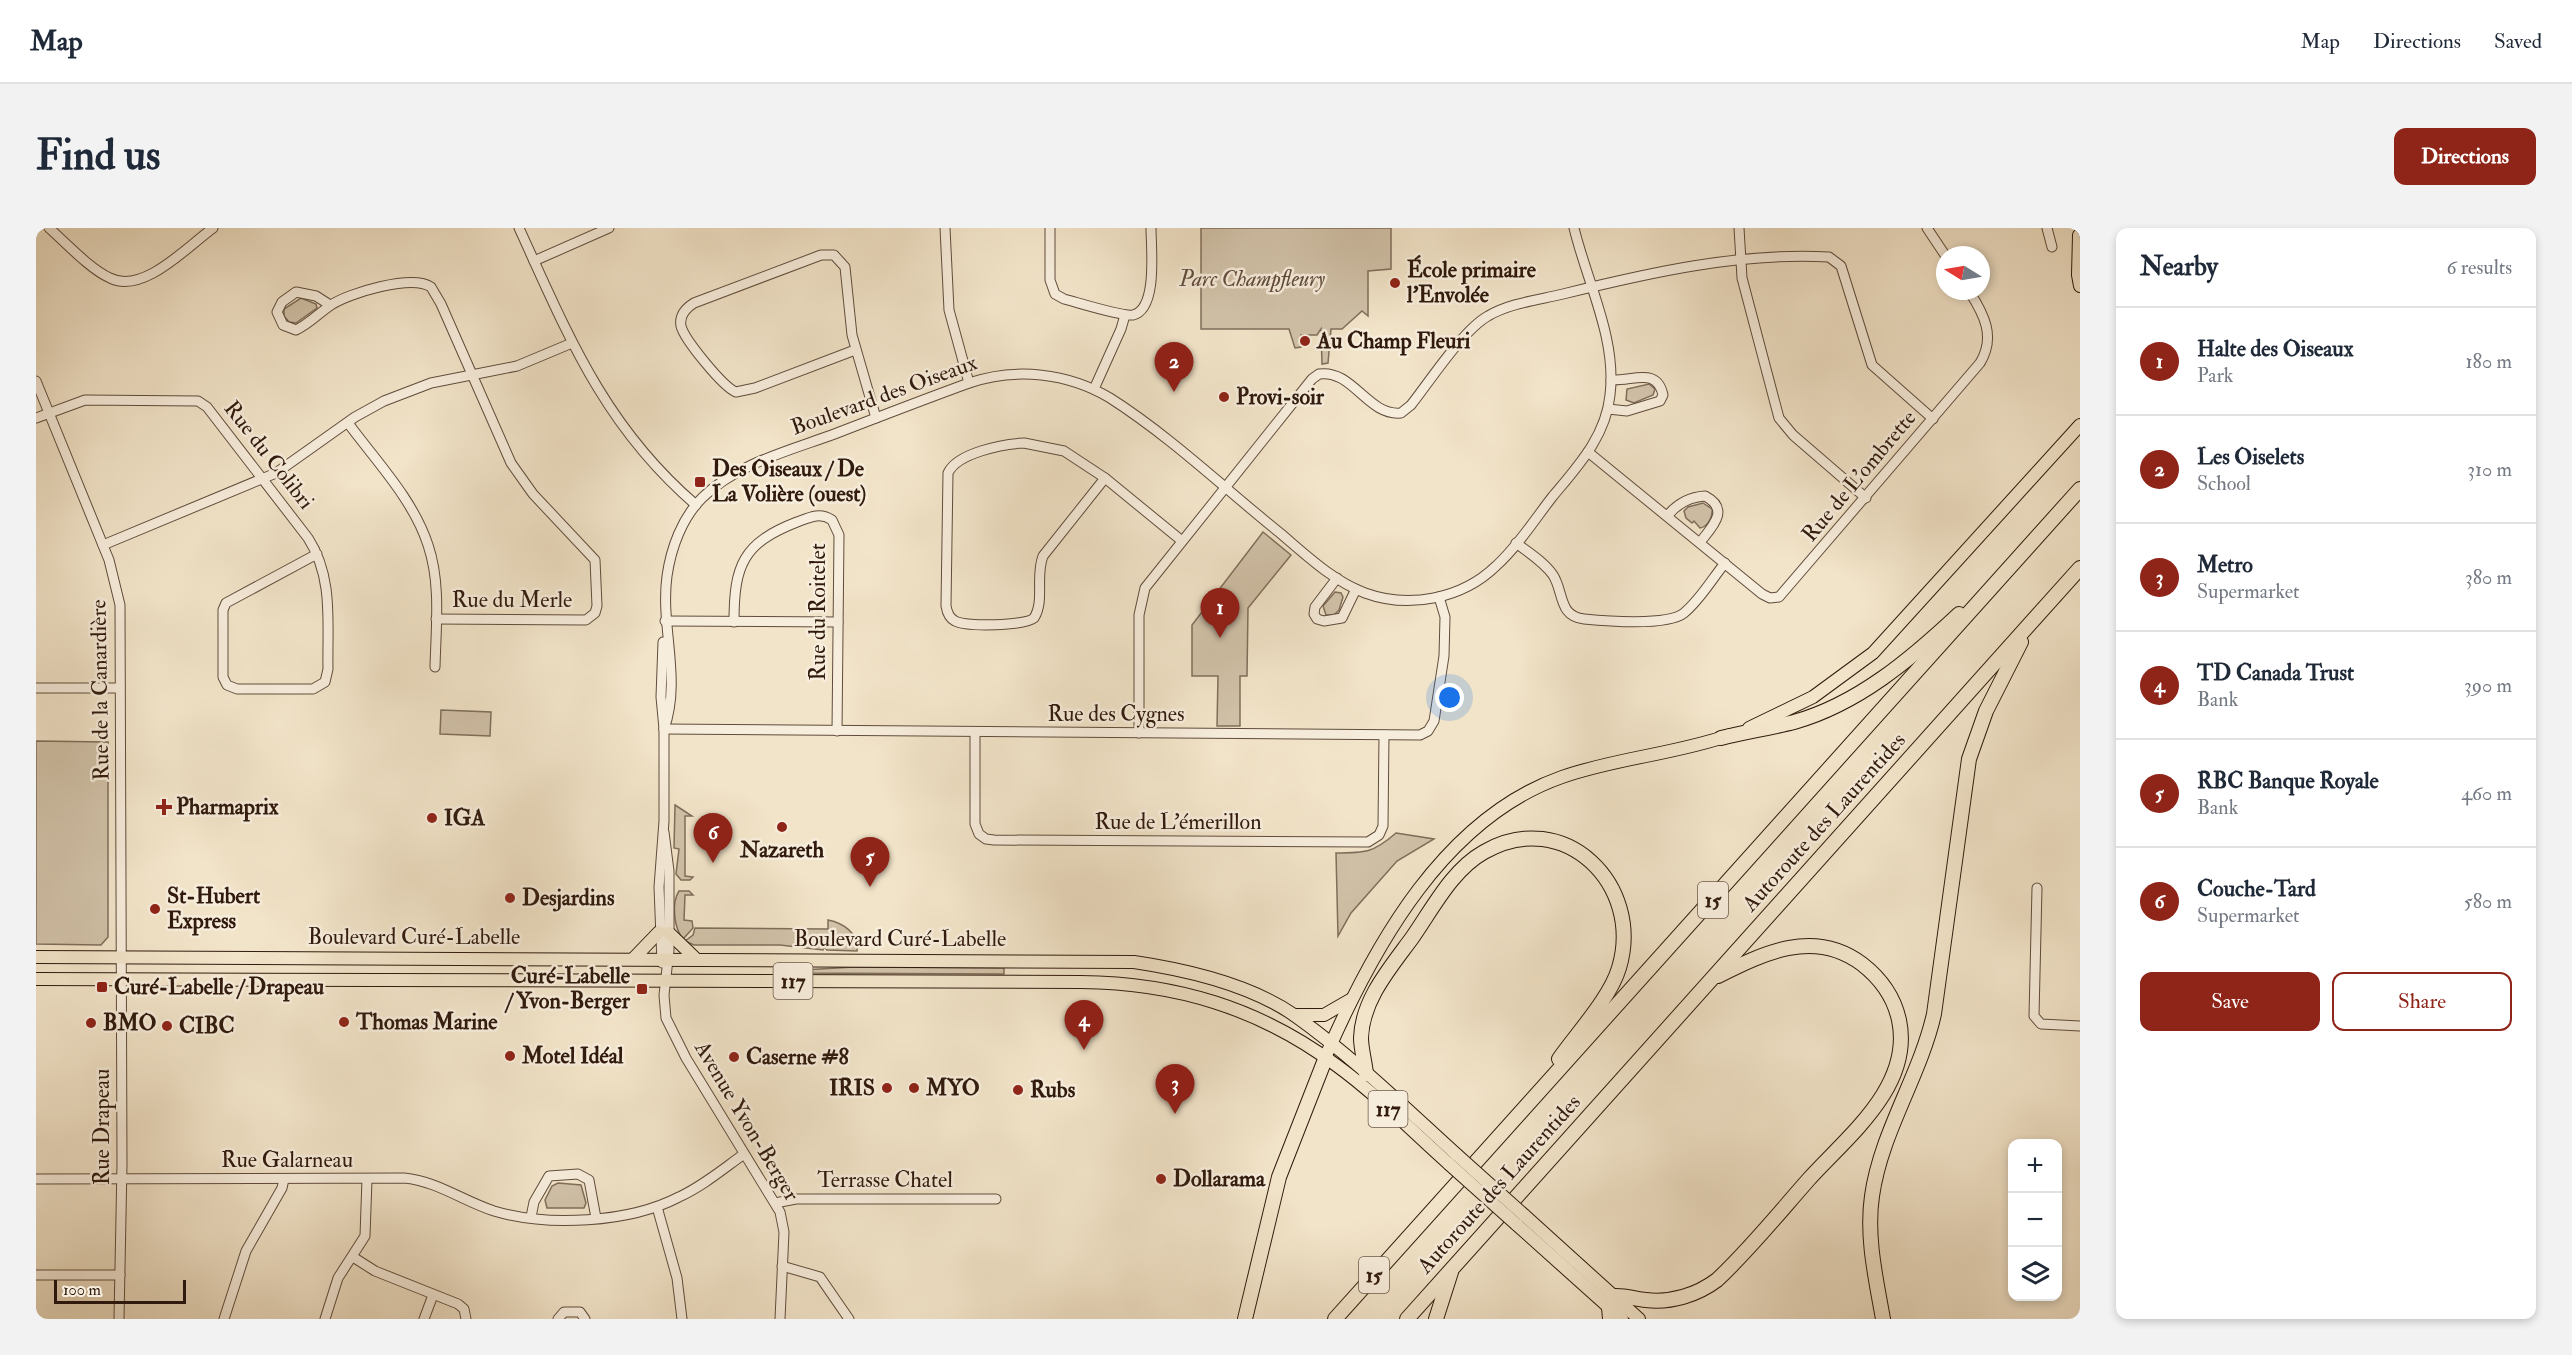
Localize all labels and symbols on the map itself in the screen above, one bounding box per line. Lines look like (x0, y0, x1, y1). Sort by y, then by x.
north arrow (1936, 246, 1990, 300)
place label: École primaire l'Envolée (1406, 254, 1537, 309)
park label: Parc Champfleury (1178, 265, 1326, 293)
marker: École primaire l'Envolée (1388, 276, 1402, 290)
place label: Au Champ Fleuri (1316, 327, 1470, 356)
marker: Au Champ Fleuri (1298, 334, 1312, 348)
pin: 2 (1154, 342, 1194, 392)
street label: Boulevard des Oiseaux (787, 348, 981, 442)
place label: Provi-soir (1236, 383, 1325, 411)
marker: Provi-soir (1217, 390, 1231, 404)
street label: Rue du Colibri (218, 395, 320, 515)
street label: Rue de L'ombrette (1796, 404, 1922, 548)
place label: Des Oiseaux / De La Volière (ouest) (712, 455, 866, 508)
marker: Des Oiseaux / De La Volière (ouest) (693, 475, 707, 489)
street label: Rue du Roitelet (804, 543, 832, 681)
street label: Rue du Merle (452, 586, 572, 614)
pin: 1 (1200, 588, 1240, 638)
street label: Rue de la Canardière (84, 599, 116, 781)
your location (1435, 683, 1464, 712)
street label: Rue des Cygnes (1047, 700, 1185, 728)
street label: Autoroute des Laurentides (1736, 727, 1912, 918)
place label: Pharmaprix (176, 793, 279, 822)
marker: Pharmaprix (157, 800, 171, 814)
place label: IGA (444, 804, 486, 832)
street label: Rue de L'émerillon (1094, 808, 1262, 836)
marker: IGA (425, 811, 439, 825)
pin: 6 (694, 814, 732, 863)
marker: Nazareth (775, 820, 789, 834)
place label: Nazareth (739, 836, 824, 864)
pin: 5 (850, 838, 890, 887)
place label: St-Hubert Express (167, 882, 261, 936)
road number: 15 (1698, 882, 1728, 918)
place label: Desjardins (522, 884, 615, 912)
marker: Desjardins (503, 891, 517, 905)
marker: St-Hubert Express (148, 902, 162, 916)
street label: Boulevard Curé-Labelle (308, 923, 520, 951)
street label: Boulevard Curé-Labelle (794, 925, 1006, 953)
place label: Curé-Labelle / Yvon-Berger (504, 962, 631, 1016)
road number: 117 (774, 963, 813, 999)
place label: Curé-Labelle / Drapeau (114, 973, 325, 1002)
marker: Curé-Labelle / Drapeau (95, 980, 109, 994)
marker: Curé-Labelle / Yvon-Berger (635, 982, 649, 996)
pin: 4 (1064, 1000, 1104, 1050)
place label: Thomas Marine (355, 1008, 498, 1036)
place label: BMO (103, 1009, 156, 1037)
place label: CIBC (179, 1012, 235, 1040)
marker: Thomas Marine (337, 1015, 351, 1029)
marker: BMO (84, 1016, 98, 1030)
marker: CIBC (160, 1019, 174, 1033)
street label: Avenue Yvon-Berger (688, 1035, 806, 1207)
place label: Motel Idéal (521, 1042, 624, 1070)
place label: Caserne #8 (746, 1043, 850, 1071)
marker: Motel Idéal (503, 1049, 517, 1063)
marker: Caserne #8 (727, 1050, 741, 1064)
pin: 3 (1156, 1064, 1194, 1114)
street label: Rue Drapeau (88, 1069, 117, 1185)
place label: IRIS (829, 1074, 875, 1102)
place label: MYO (925, 1074, 980, 1102)
place label: Rubs (1030, 1076, 1076, 1104)
marker: IRIS (880, 1081, 894, 1095)
marker: MYO (907, 1081, 921, 1095)
marker: Rubs (1011, 1083, 1025, 1097)
street label: Autoroute des Laurentides (1411, 1089, 1587, 1280)
road number: 117 (1368, 1091, 1408, 1127)
street label: Rue Galarneau (221, 1146, 353, 1174)
place label: Dollarama (1173, 1165, 1266, 1193)
street label: Terrasse Chatel (817, 1166, 953, 1194)
marker: Dollarama (1154, 1172, 1168, 1186)
road number: 15 (1359, 1257, 1389, 1293)
scale bar (54, 1277, 186, 1304)

